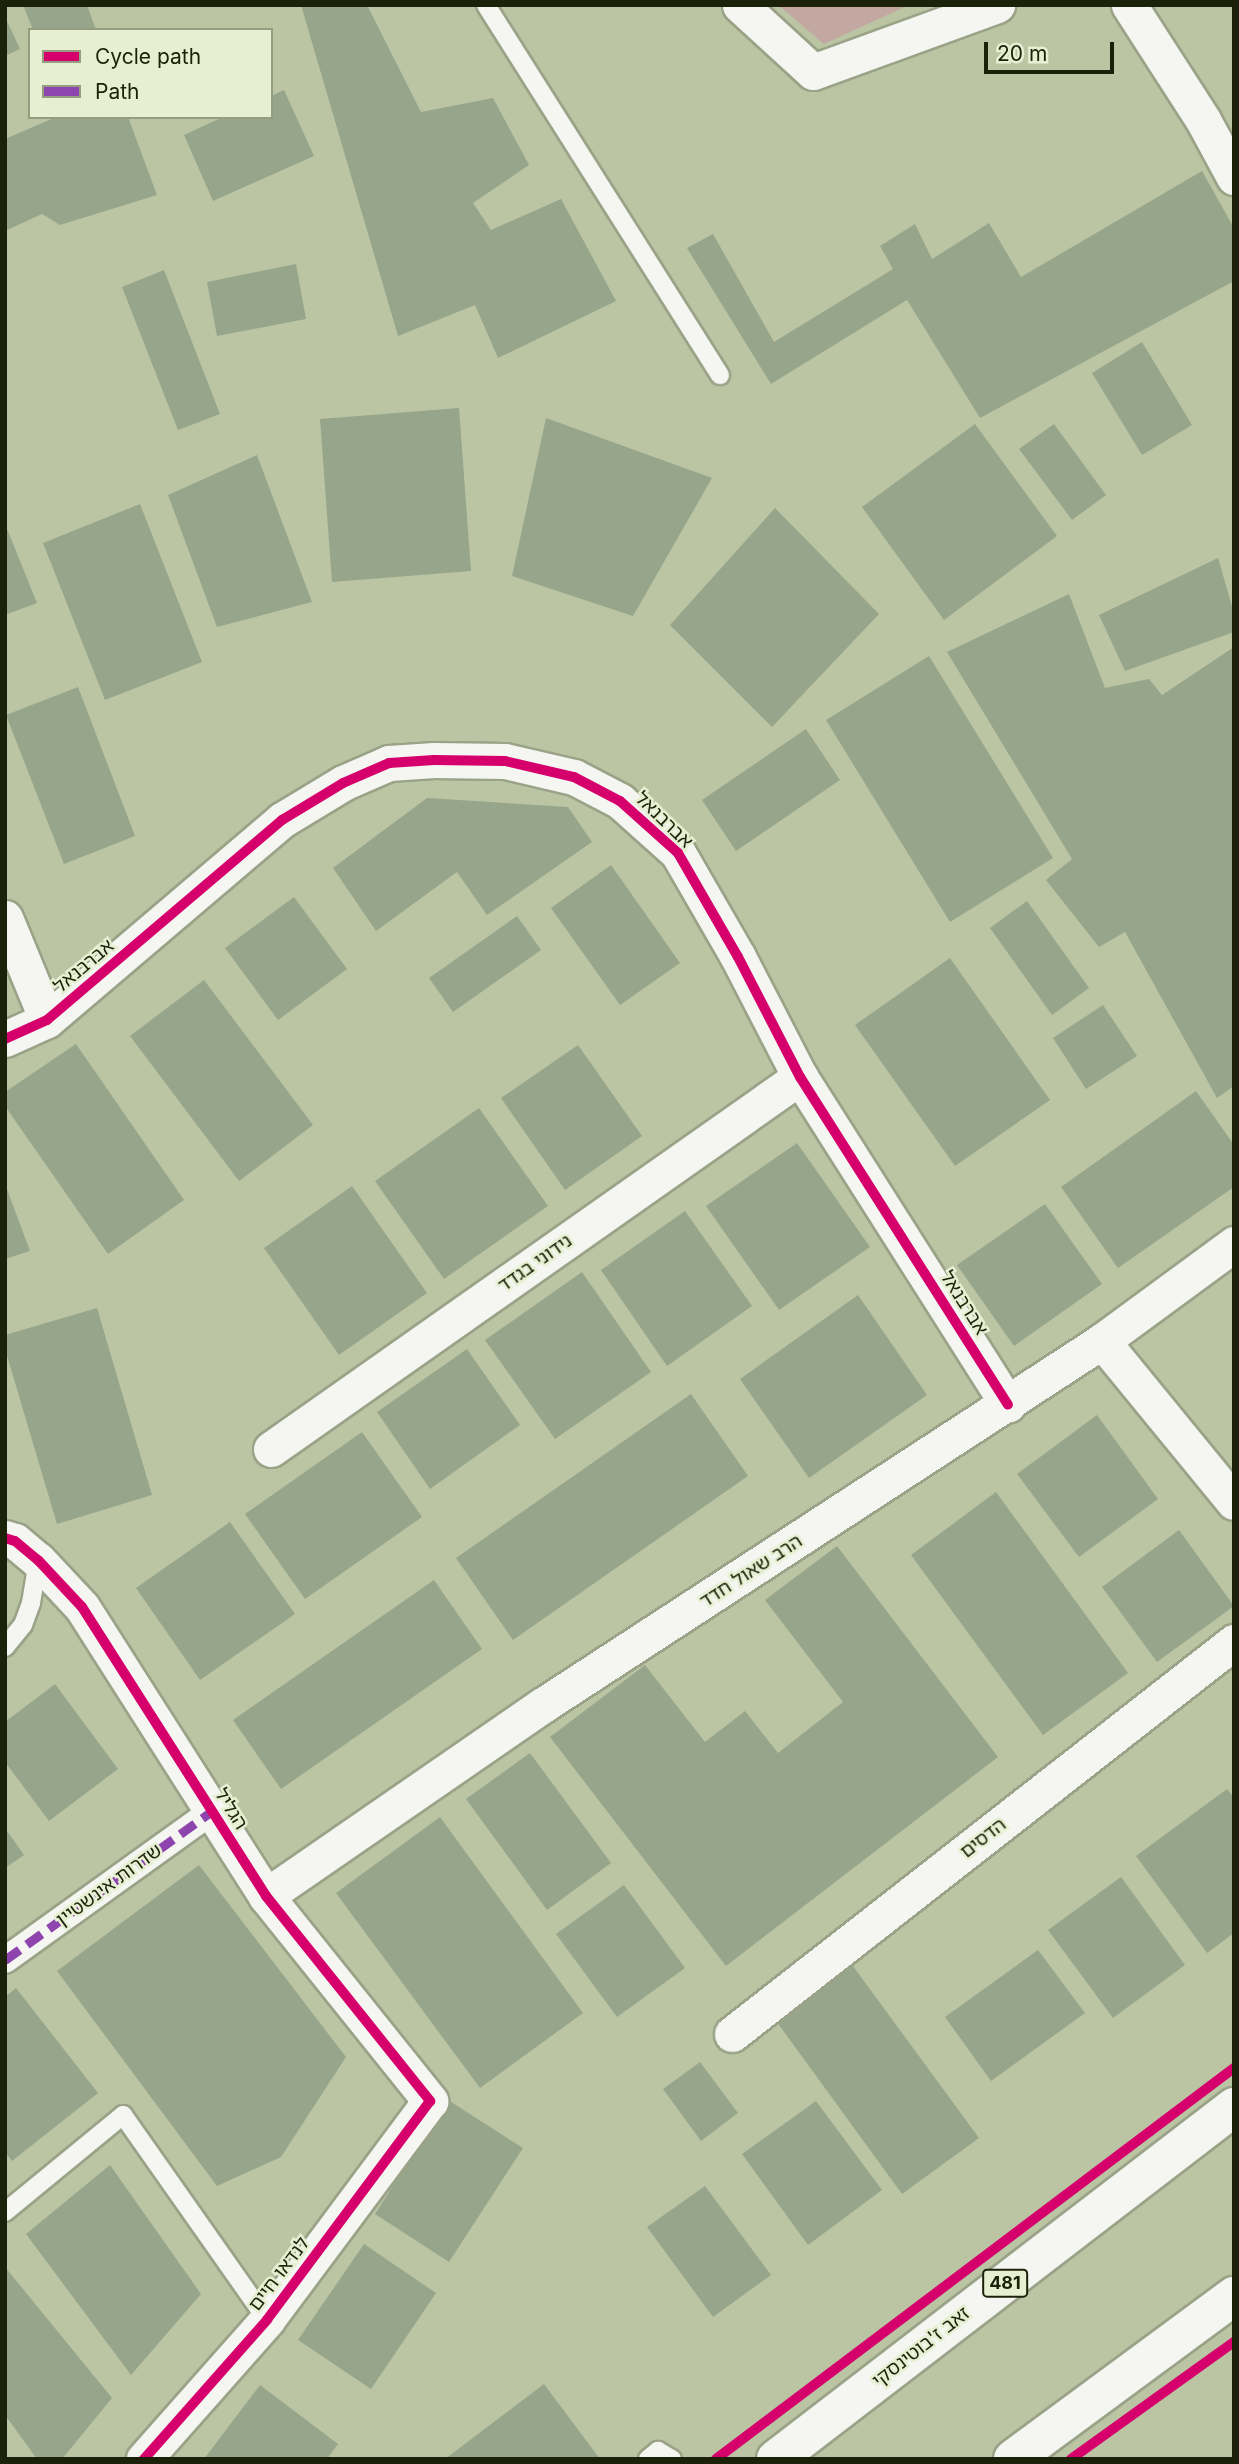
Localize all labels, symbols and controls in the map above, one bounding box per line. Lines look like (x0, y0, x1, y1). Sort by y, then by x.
legend (28, 28, 273, 119)
scale bar (987, 28, 1116, 72)
text: 20 m (997, 41, 1047, 66)
text: Cycle path (95, 44, 201, 69)
text: Path (95, 79, 140, 104)
street label: אברבנאל (630, 787, 698, 853)
street label: אברבנאל (49, 934, 119, 998)
street label: נידוני בגדד (494, 1229, 576, 1297)
street label: אברבנאל (935, 1267, 993, 1339)
street label: הרב שאול חדד (696, 1529, 806, 1613)
street label: הגליל (210, 1784, 252, 1834)
street label: הדסים (956, 1813, 1010, 1863)
street label: שדרות אינשטיין (52, 1839, 166, 1931)
street label: לנדאו חיים (244, 2233, 314, 2315)
road number: 481 (981, 2269, 1030, 2298)
street label: זאב ז'בוטינסקי (868, 2302, 974, 2392)

